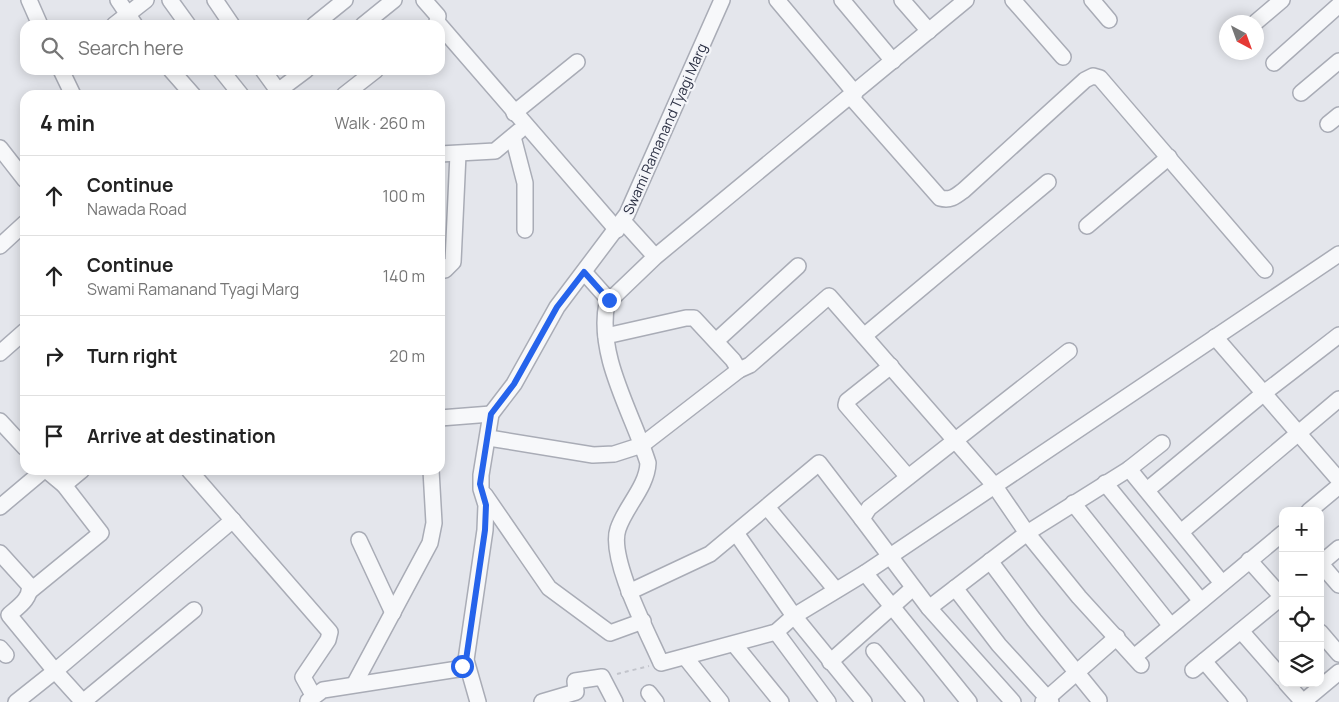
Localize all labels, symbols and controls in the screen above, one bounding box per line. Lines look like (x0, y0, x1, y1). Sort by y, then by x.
north arrow (1219, 15, 1264, 60)
search box (20, 20, 445, 75)
icon: search (38, 34, 66, 62)
text: Search here (78, 35, 184, 61)
street label: Swami Ramanand Tyagi Marg (618, 40, 711, 217)
text: 4 min (40, 109, 95, 137)
text: Walk · 260 m (335, 112, 425, 134)
text: Continue (87, 172, 173, 198)
icon: ahead (40, 182, 68, 210)
text: 100 m (382, 185, 425, 207)
text: Nawada Road (87, 198, 187, 220)
text: Continue (87, 252, 173, 278)
icon: ahead (40, 262, 68, 290)
text: 140 m (383, 265, 425, 287)
text: Swami Ramanand Tyagi Marg (87, 278, 299, 300)
route end (598, 289, 621, 312)
icon: right (40, 342, 68, 370)
text: Turn right (87, 343, 177, 369)
text: 20 m (389, 345, 425, 367)
icon: arrive (40, 422, 68, 450)
text: Arrive at destination (87, 423, 276, 449)
map controls (1279, 507, 1324, 687)
button: + (1279, 507, 1324, 552)
button: − (1279, 552, 1324, 597)
button: locate (1279, 597, 1324, 642)
button: layers (1279, 642, 1324, 687)
route start (451, 655, 474, 678)

